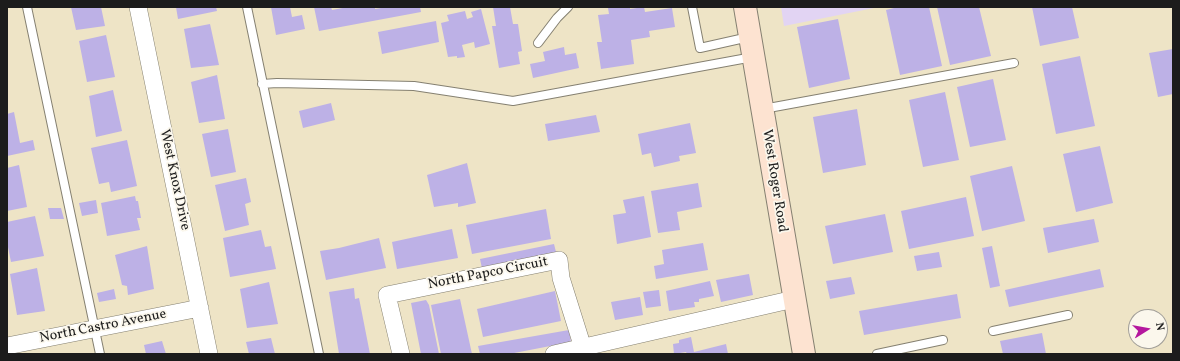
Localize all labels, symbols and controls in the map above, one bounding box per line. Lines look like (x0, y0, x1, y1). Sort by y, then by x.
street label: West Knox Drive (155, 128, 193, 232)
street label: West Roger Road (758, 128, 790, 234)
street label: North Papco Circuit (427, 254, 549, 294)
street label: North Castro Avenue (38, 306, 168, 348)
north arrow (1128, 309, 1168, 349)
text: N (1151, 321, 1167, 332)

